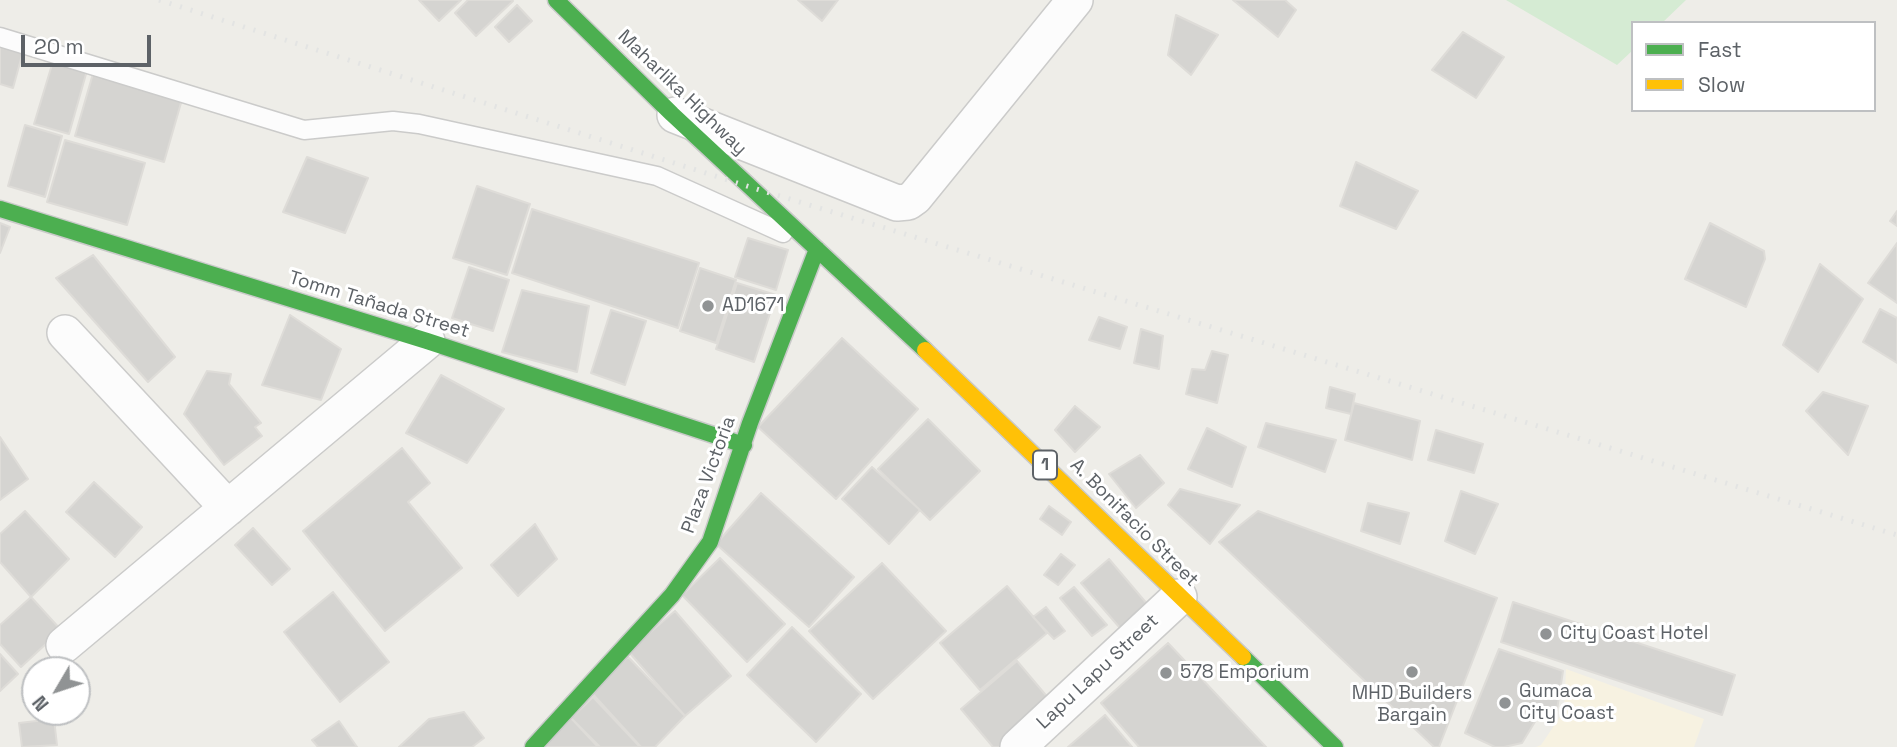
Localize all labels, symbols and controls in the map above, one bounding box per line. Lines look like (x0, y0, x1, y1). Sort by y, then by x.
scale bar (24, 21, 154, 65)
legend (1631, 21, 1876, 112)
street label: Maharlika Highway (613, 26, 751, 160)
text: 20 m (34, 33, 84, 60)
text: Fast (1698, 36, 1742, 63)
text: Slow (1698, 71, 1746, 98)
street label: Tomm Tañada Street (286, 267, 472, 343)
place label: AD1671 (722, 295, 784, 317)
marker: AD1671 (700, 298, 716, 314)
street label: Plaza Victoria (677, 413, 741, 537)
road number: 1 (1033, 450, 1057, 480)
street label: A. Bonifacio Street (1065, 454, 1203, 592)
street label: Lapu Lapu Street (1032, 610, 1164, 734)
place label: City Coast Hotel (1560, 623, 1708, 645)
marker: City Coast Hotel (1538, 626, 1554, 642)
north arrow (21, 656, 91, 726)
place label: 578 Emporium (1180, 662, 1309, 684)
marker: MHD Builders Bargain (1404, 664, 1420, 680)
marker: 578 Emporium (1158, 665, 1174, 681)
place label: Gumaca City Coast (1519, 681, 1614, 725)
place label: MHD Builders Bargain (1352, 683, 1472, 727)
text: N (27, 690, 55, 716)
marker: Gumaca City Coast (1497, 695, 1513, 711)

